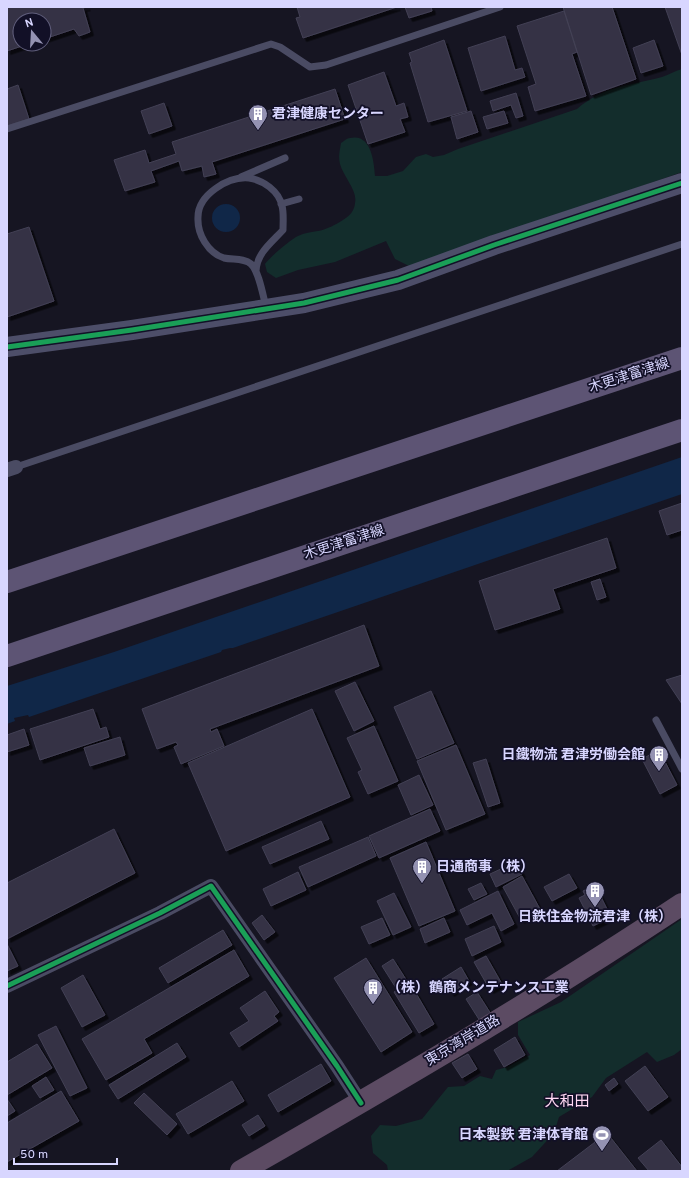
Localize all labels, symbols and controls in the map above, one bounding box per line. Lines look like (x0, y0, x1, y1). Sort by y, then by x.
north arrow (12, 12, 52, 52)
text: N (23, 16, 35, 31)
building icon: 君津健康センター (247, 103, 269, 131)
place label: 君津健康センター (272, 105, 384, 123)
street label: 木更津富津線 (586, 355, 672, 397)
street label: 木更津富津線 (301, 522, 387, 564)
building icon: 日鐵物流 君津労働会館 (648, 744, 670, 772)
place label: 日鐵物流 君津労働会館 (502, 747, 645, 764)
building icon: 日通商事（株） (411, 856, 433, 884)
place label: 日通商事（株） (436, 858, 534, 876)
building icon: 日鉄住金物流君津（株） (584, 880, 606, 908)
place label: 日鉄住金物流君津（株） (518, 908, 672, 926)
building icon: （株）鶴商メンテナンス工業 (362, 977, 384, 1005)
place label: （株）鶴商メンテナンス工業 (387, 979, 569, 997)
street label: 東京湾岸道路 (423, 1012, 503, 1070)
district label: 大和田 (544, 1093, 590, 1112)
sports icon: 日本製鉄 君津体育館 (591, 1124, 613, 1152)
place label: 日本製鉄 君津体育館 (459, 1126, 588, 1144)
scale bar (14, 1140, 117, 1166)
text: 50 m (20, 1147, 48, 1163)

